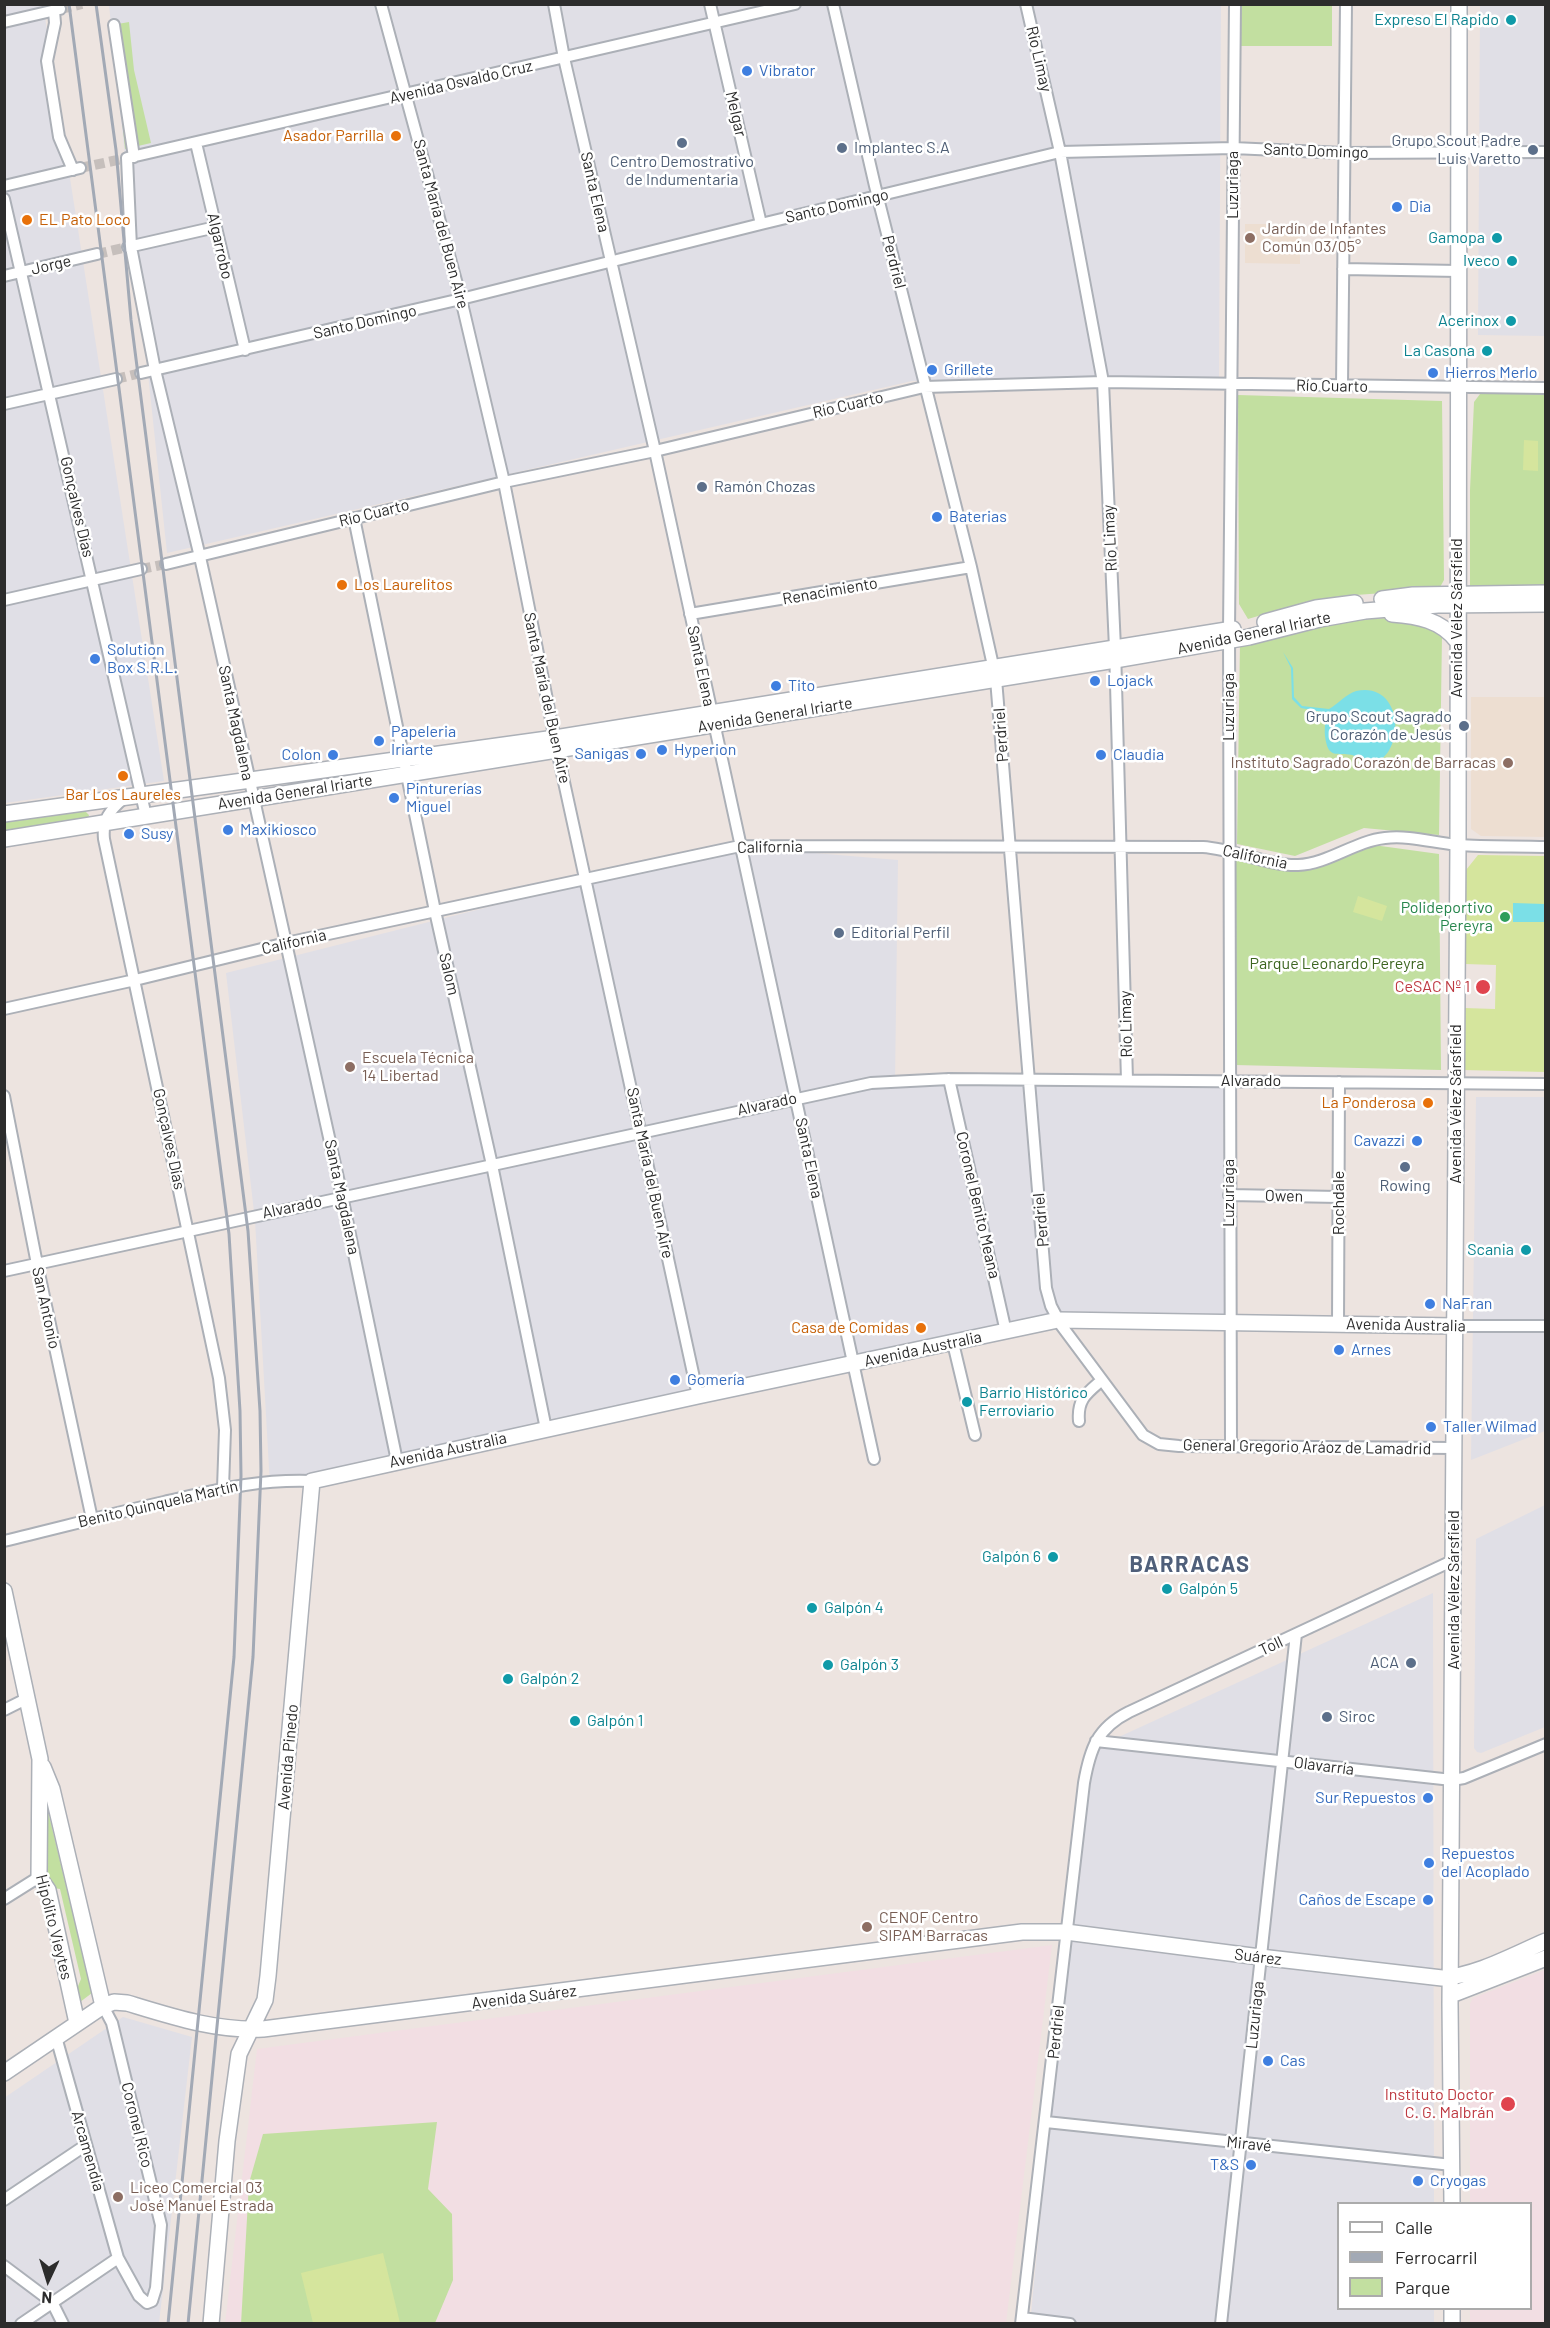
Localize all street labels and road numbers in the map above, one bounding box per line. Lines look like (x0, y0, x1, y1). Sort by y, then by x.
street label: Río Limay (1022, 24, 1056, 94)
street label: Avenida Osvaldo Cruz (388, 56, 534, 108)
street label: Melgar (721, 89, 751, 139)
street label: Santa María del Buen Aire (409, 137, 473, 311)
street label: Santo Domingo (1263, 140, 1369, 162)
street label: Santa Elena (576, 150, 614, 234)
street label: Luzuriaga (1223, 151, 1243, 219)
street label: Santo Domingo (783, 185, 891, 227)
street label: Algarrobo (203, 211, 237, 281)
street label: Perdriel (878, 233, 910, 291)
street label: Jorge (29, 251, 73, 279)
street label: Santo Domingo (311, 301, 419, 343)
street label: Río Cuarto (1296, 376, 1368, 396)
street label: Río Cuarto (811, 388, 885, 422)
street label: Gonçalves Días (56, 455, 98, 559)
street label: Río Cuarto (337, 495, 411, 531)
street label: Río Limay (1099, 504, 1121, 572)
street label: Avenida Vélez Sársfield (1447, 538, 1467, 698)
street label: Renacimiento (781, 573, 879, 609)
street label: Avenida General Iriarte (1175, 607, 1333, 659)
street label: Santa María del Buen Aire (519, 611, 575, 785)
street label: Santa Elena (683, 624, 719, 708)
street label: Santa Magdalena (214, 664, 258, 782)
street label: Luzuriaga (1219, 673, 1239, 741)
street label: Avenida General Iriarte (696, 693, 854, 737)
street label: Perdriel (990, 707, 1012, 763)
street label: Avenida General Iriarte (216, 770, 374, 814)
street label: California (737, 837, 803, 857)
street label: California (1221, 841, 1289, 873)
street label: California (260, 925, 328, 959)
street label: Salom (435, 951, 463, 997)
street label: Río Limay (1116, 990, 1136, 1058)
street label: Avenida Vélez Sársfield (1446, 1024, 1466, 1184)
street label: Alvarado (1221, 1071, 1281, 1091)
street label: Santa María del Buen Aire (622, 1086, 678, 1260)
street label: Gonçalves Días (149, 1087, 189, 1191)
street label: Alvarado (735, 1088, 799, 1120)
street label: Santa Elena (791, 1116, 827, 1200)
street label: Coronel Benito Meana (952, 1130, 1004, 1280)
street label: Santa Magdalena (320, 1138, 364, 1256)
street label: Luzuriaga (1219, 1159, 1239, 1227)
street label: Rochdale (1329, 1171, 1349, 1235)
street label: Owen (1265, 1186, 1303, 1206)
street label: Alvarado (260, 1191, 324, 1223)
street label: Perdriel (1029, 1192, 1053, 1248)
street label: San Antonio (28, 1265, 64, 1351)
street label: Avenida Australia (1346, 1314, 1466, 1336)
street label: Avenida Australia (862, 1327, 984, 1371)
street label: Avenida Australia (387, 1428, 509, 1472)
street label: General Gregorio Aráoz de Lamadrid (1183, 1435, 1431, 1459)
street label: Benito Quinquela Martín (76, 1476, 240, 1532)
street label: Avenida Vélez Sársfield (1444, 1510, 1464, 1670)
street label: Toll (1256, 1632, 1286, 1660)
street label: Avenida Pinedo (274, 1703, 302, 1811)
street label: Olavarría (1293, 1753, 1355, 1779)
street label: Hipólito Vieytes (32, 1872, 76, 1982)
street label: Suárez (1233, 1945, 1283, 1969)
street label: Luzuriaga (1242, 1980, 1268, 2050)
street label: Avenida Suárez (471, 1981, 577, 2013)
street label: Perdriel (1044, 2004, 1068, 2060)
street label: Coronel Rico (117, 2080, 157, 2170)
street label: Arcamendia (67, 2108, 109, 2194)
street label: Miravé (1225, 2132, 1273, 2156)

